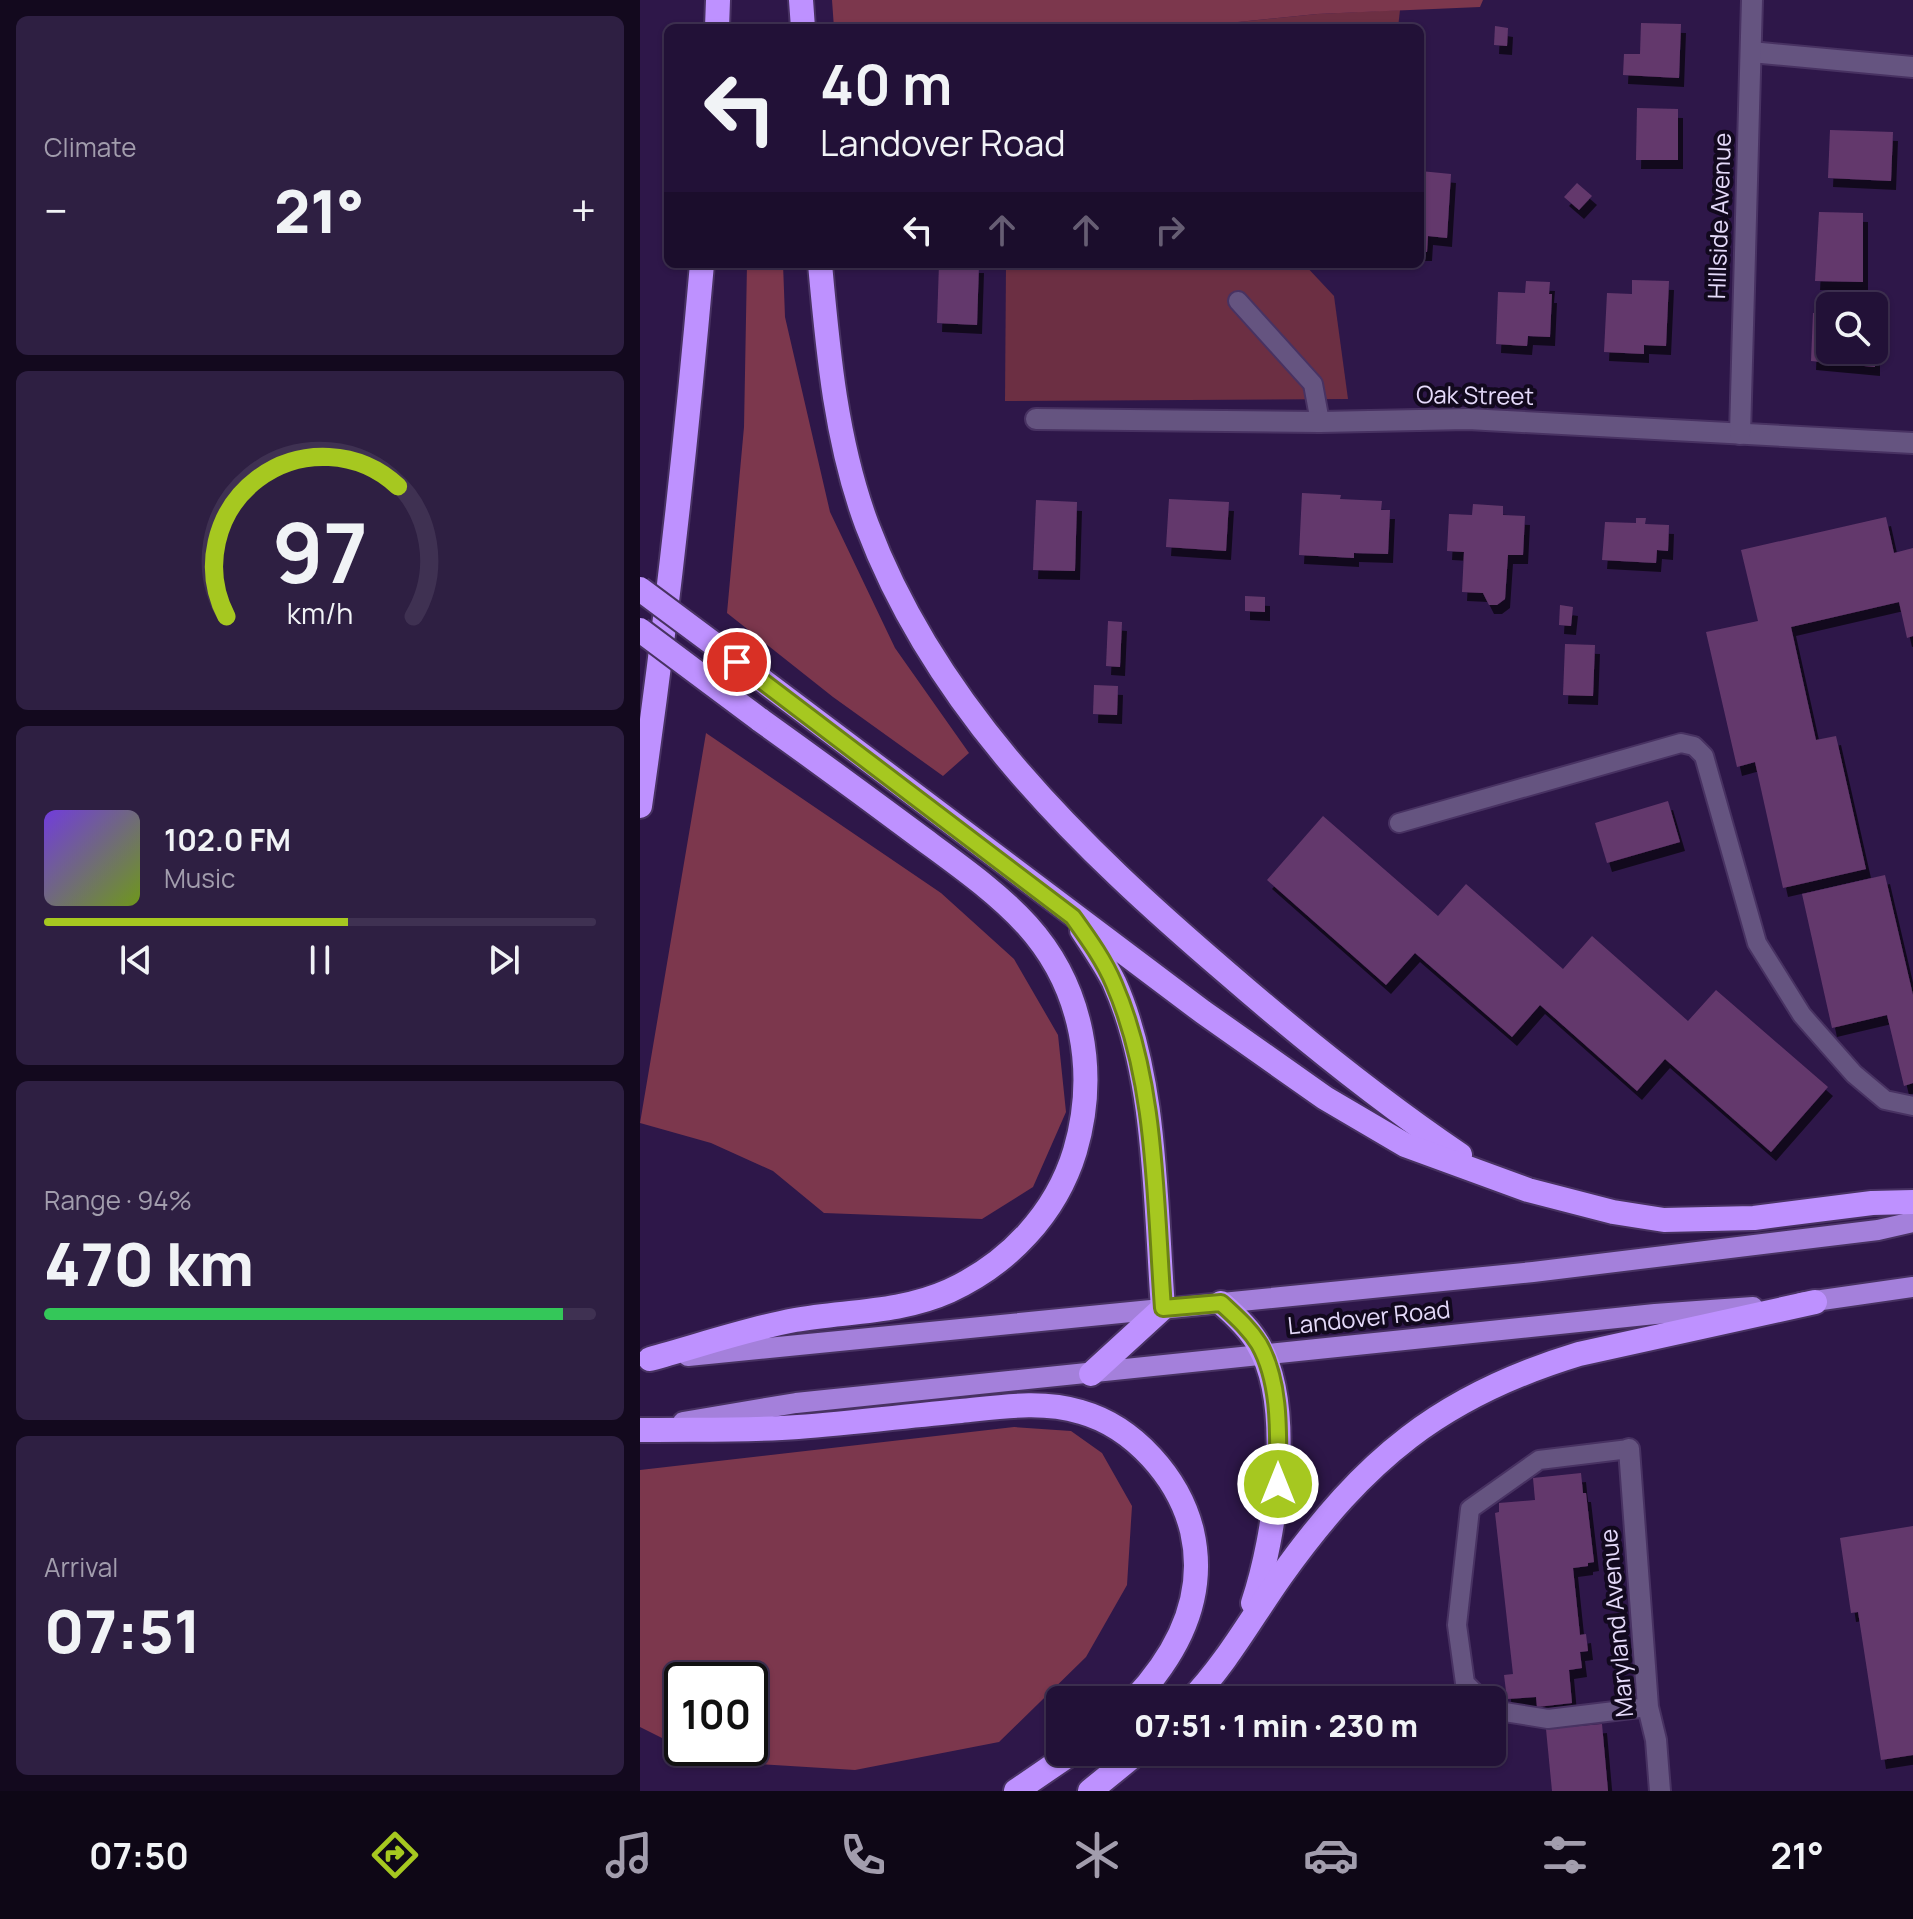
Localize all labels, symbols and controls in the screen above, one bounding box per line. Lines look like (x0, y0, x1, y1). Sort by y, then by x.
text: 40 m (820, 45, 952, 122)
icon: left (688, 56, 792, 160)
text: Landover Road (820, 118, 1066, 167)
text: Climate (44, 129, 136, 165)
street label: Hillside Avenue (1699, 132, 1738, 300)
text: 21° (274, 169, 364, 251)
text: − (44, 180, 68, 240)
text: + (571, 180, 596, 240)
icon: left (896, 208, 940, 252)
icon: ahead (980, 208, 1024, 252)
icon: ahead (1064, 208, 1108, 252)
icon: right (1148, 208, 1192, 252)
map controls (1816, 292, 1888, 364)
button: search (1816, 292, 1888, 364)
street label: Oak Street (1416, 377, 1534, 412)
text: 97 (272, 493, 368, 607)
text: km/h (287, 594, 353, 633)
pin (703, 628, 771, 696)
icon: arrive (715, 640, 759, 684)
text: 102.0 FM (164, 819, 291, 860)
text: Music (164, 860, 235, 896)
icon: previous (114, 938, 158, 982)
icon: pause (298, 938, 342, 982)
icon: next (482, 938, 526, 982)
text: Range · 94% (44, 1182, 192, 1218)
text: 470 km (44, 1222, 254, 1304)
street label: Landover Road (1286, 1292, 1452, 1341)
position arrow (1236, 1442, 1320, 1526)
street label: Maryland Avenue (1591, 1528, 1640, 1719)
text: Arrival (44, 1549, 118, 1585)
text: 07:51 (44, 1589, 201, 1671)
speed limit sign: 100 (664, 1662, 768, 1766)
text: 07:51 · 1 min · 230 m (1134, 1705, 1418, 1746)
icon: directions (367, 1827, 423, 1883)
icon: music (601, 1827, 657, 1883)
icon: phone (835, 1827, 891, 1883)
icon: climate (1069, 1827, 1125, 1883)
icon: car (1303, 1827, 1359, 1883)
icon: filters (1537, 1827, 1593, 1883)
text: 07:50 (89, 1831, 189, 1880)
text: 21° (1771, 1831, 1824, 1880)

